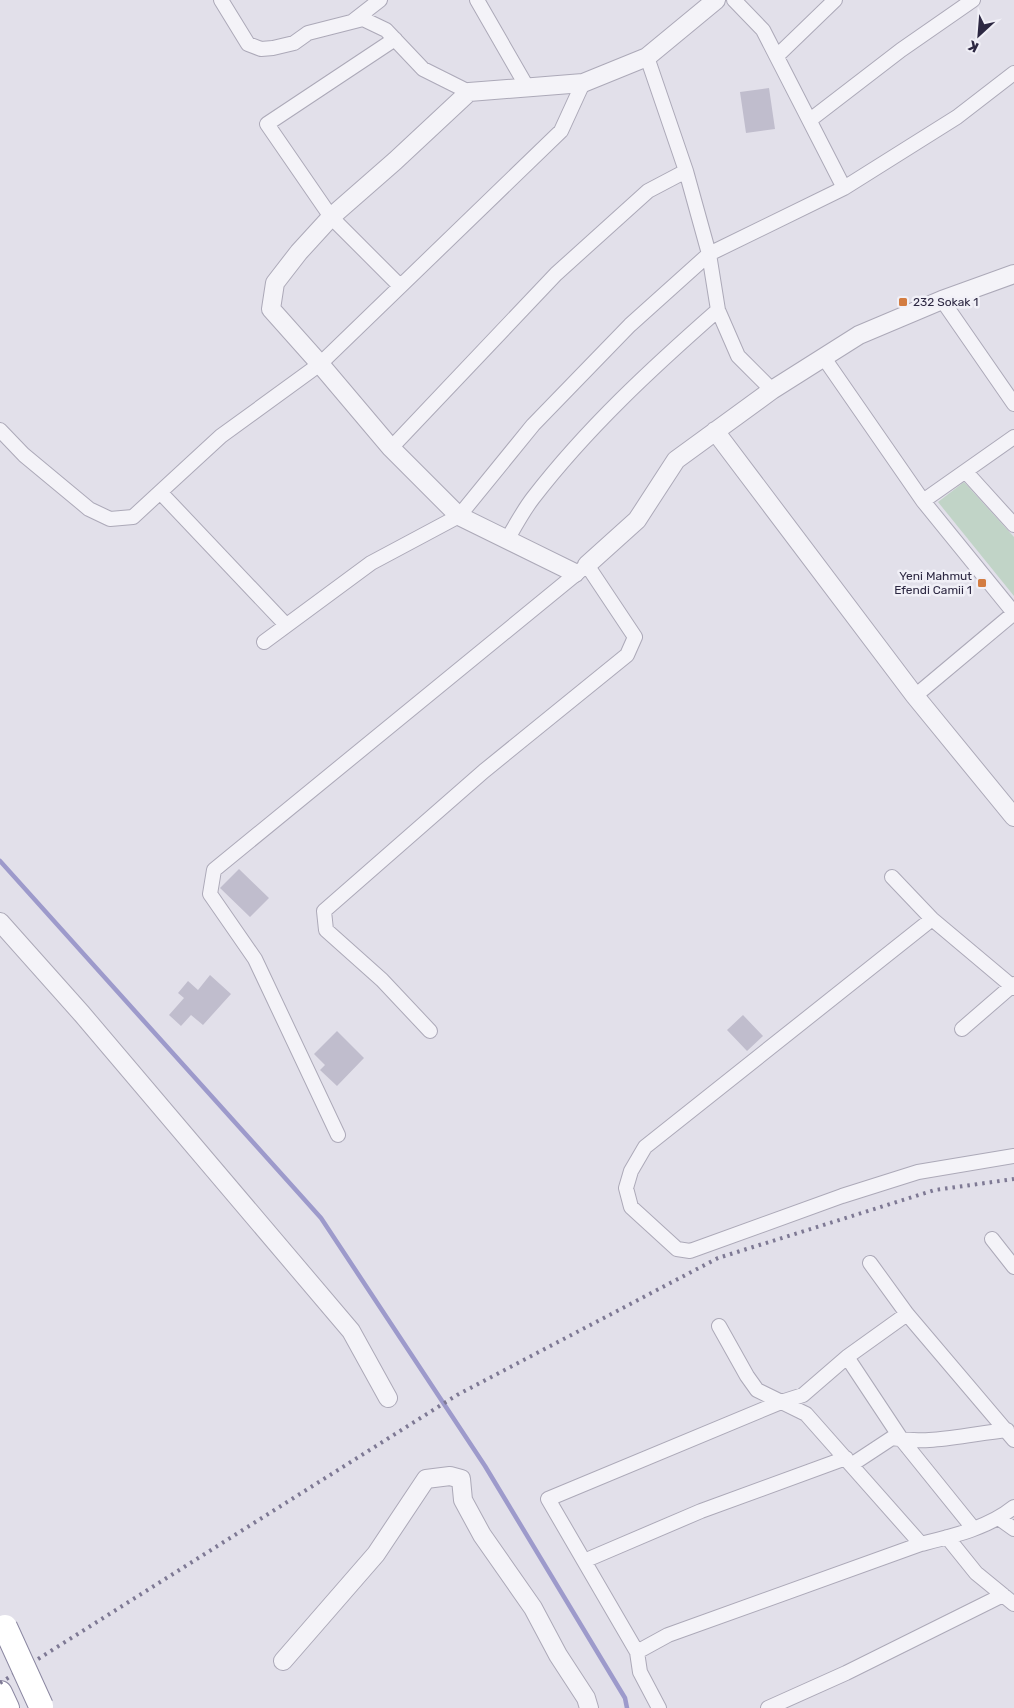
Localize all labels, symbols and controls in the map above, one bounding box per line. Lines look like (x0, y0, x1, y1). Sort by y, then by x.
north arrow (954, 10, 1004, 60)
text: K (965, 36, 981, 56)
place label: 232 Sokak 1 (913, 295, 978, 309)
marker: 232 Sokak 1 (897, 296, 909, 308)
place label: Yeni Mahmut Efendi Camii 1 (894, 569, 972, 597)
marker: Yeni Mahmut Efendi Camii 1 (976, 577, 988, 589)

